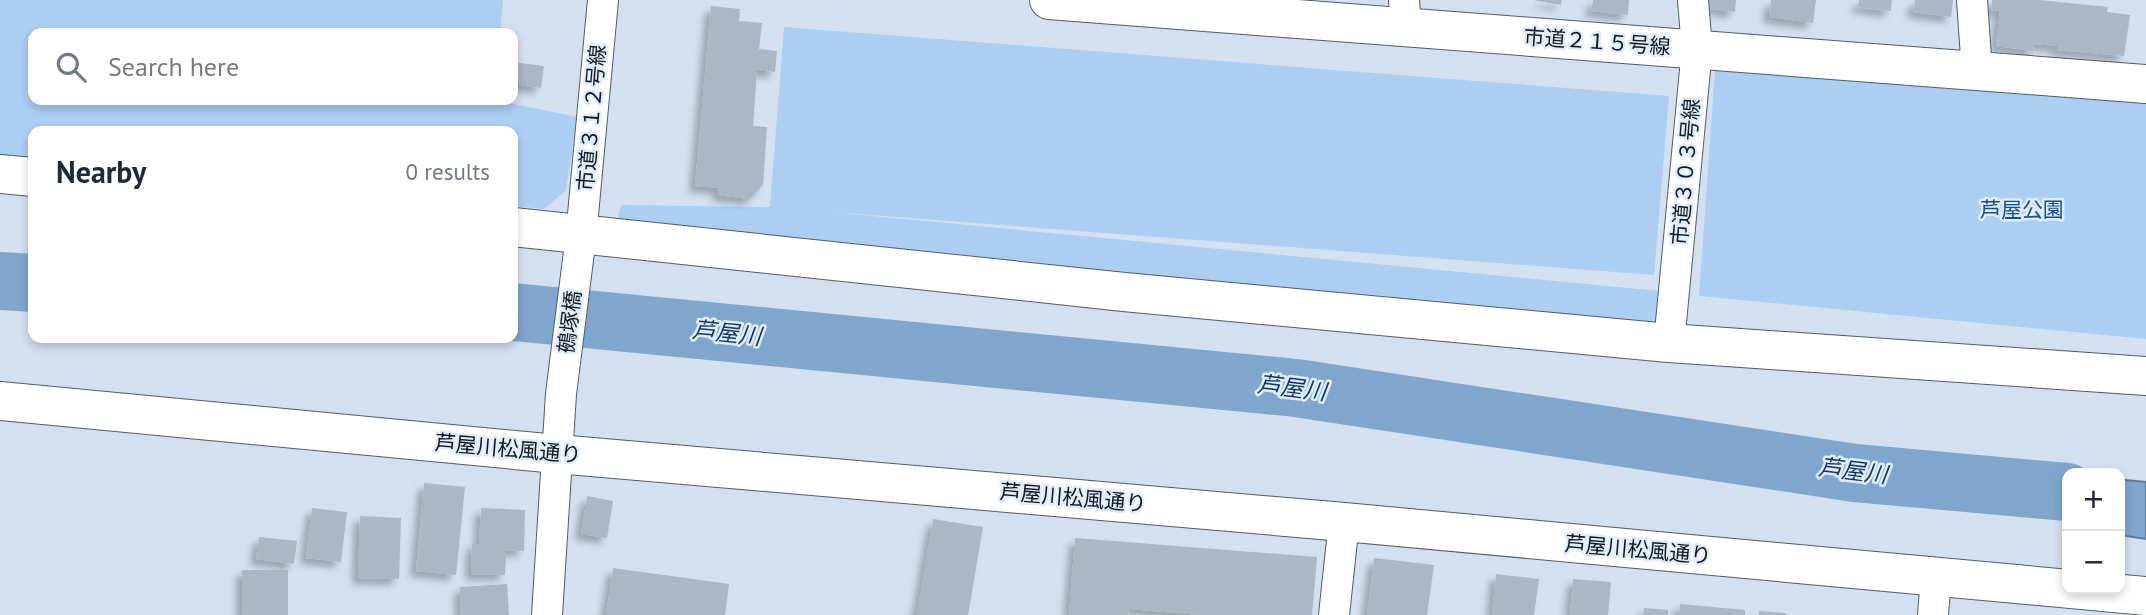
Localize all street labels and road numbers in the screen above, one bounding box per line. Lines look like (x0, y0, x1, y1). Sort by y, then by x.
street label: 市道２１５号線 (1523, 23, 1671, 60)
street label: 市道３１２号線 (572, 44, 611, 192)
street label: 市道３０３号線 (1666, 98, 1705, 246)
street label: 鵺塚橋 (552, 289, 587, 355)
street label: 芦屋川松風通り (434, 429, 582, 468)
street label: 芦屋川松風通り (999, 478, 1147, 517)
street label: 芦屋川松風通り (1564, 530, 1712, 569)

